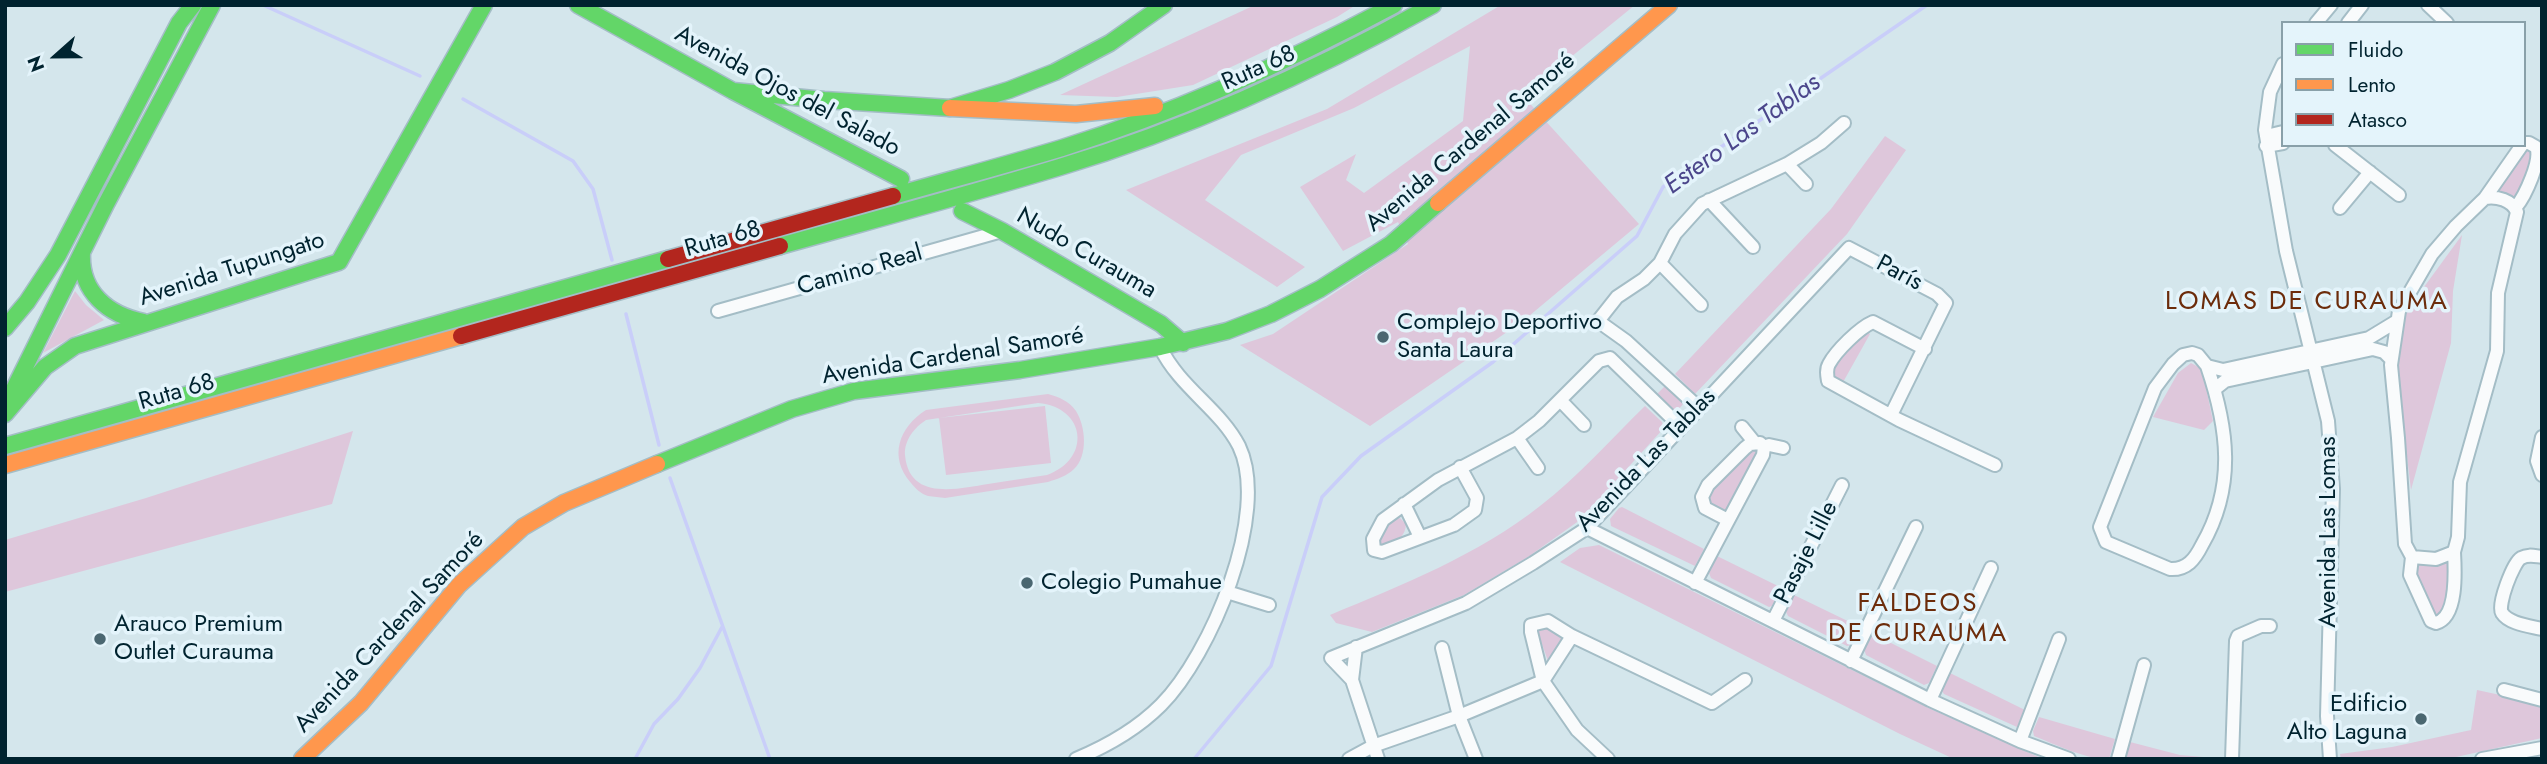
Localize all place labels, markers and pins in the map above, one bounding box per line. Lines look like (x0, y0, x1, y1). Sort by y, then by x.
place label: Complejo Deportivo Santa Laura (1397, 309, 1602, 365)
marker: Complejo Deportivo Santa Laura (1375, 329, 1391, 345)
place label: Colegio Pumahue (1041, 569, 1222, 597)
marker: Colegio Pumahue (1019, 575, 1035, 591)
place label: Arauco Premium Outlet Curauma (114, 611, 283, 667)
marker: Arauco Premium Outlet Curauma (92, 631, 108, 647)
place label: Edificio Alto Laguna (2287, 691, 2407, 747)
marker: Edificio Alto Laguna (2413, 711, 2429, 727)

